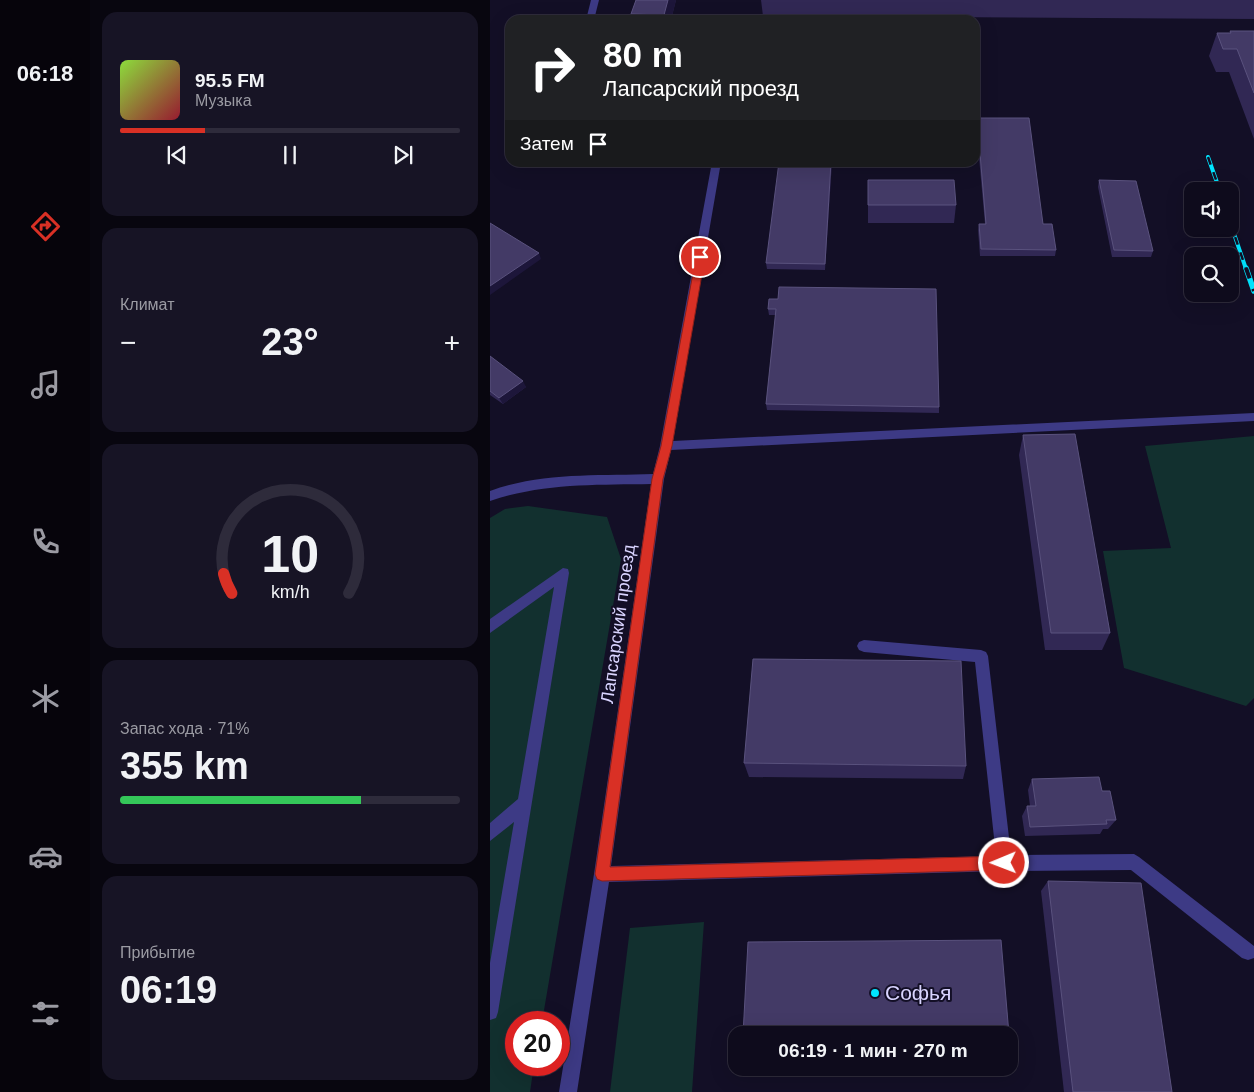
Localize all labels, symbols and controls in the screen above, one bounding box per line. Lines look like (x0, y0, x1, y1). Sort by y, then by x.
icon: right (520, 35, 585, 100)
text: 80 m (603, 35, 683, 74)
text: 06:18 (17, 61, 73, 86)
text: 95.5 FM (195, 70, 265, 91)
text: Лапсарский проезд (603, 76, 799, 101)
text: Музыка (195, 92, 252, 109)
icon: arrive (584, 130, 612, 158)
text: Затем (520, 133, 574, 154)
icon: previous (163, 141, 191, 169)
icon: pause (276, 141, 304, 169)
icon: next (389, 141, 417, 169)
map controls (1184, 182, 1239, 302)
button: sound (1184, 182, 1239, 237)
icon: directions (28, 209, 63, 244)
pin (679, 236, 721, 278)
icon: arrive (686, 243, 714, 271)
button: search (1184, 247, 1239, 302)
text: Климат (120, 296, 174, 313)
text: 23° (261, 321, 319, 363)
text: − (120, 327, 136, 358)
text: + (444, 327, 460, 358)
icon: music (28, 367, 63, 402)
icon: phone (28, 524, 63, 559)
text: 10 (261, 525, 319, 583)
street label: Лапсарский проезд (597, 543, 639, 705)
text: km/h (271, 582, 309, 602)
icon: climate (28, 681, 63, 716)
text: Запас хода · 71% (120, 720, 249, 737)
text: 355 km (120, 745, 249, 787)
position arrow (977, 836, 1029, 888)
icon: car (28, 839, 63, 874)
text: Прибытие (120, 944, 195, 961)
text: 06:19 (120, 969, 217, 1011)
place label: Софья (885, 981, 951, 1004)
marker: Софья (869, 987, 881, 999)
icon: filters (28, 996, 63, 1031)
speed limit sign: 20 (505, 1011, 570, 1076)
text: 06:19 · 1 мин · 270 m (778, 1040, 968, 1061)

